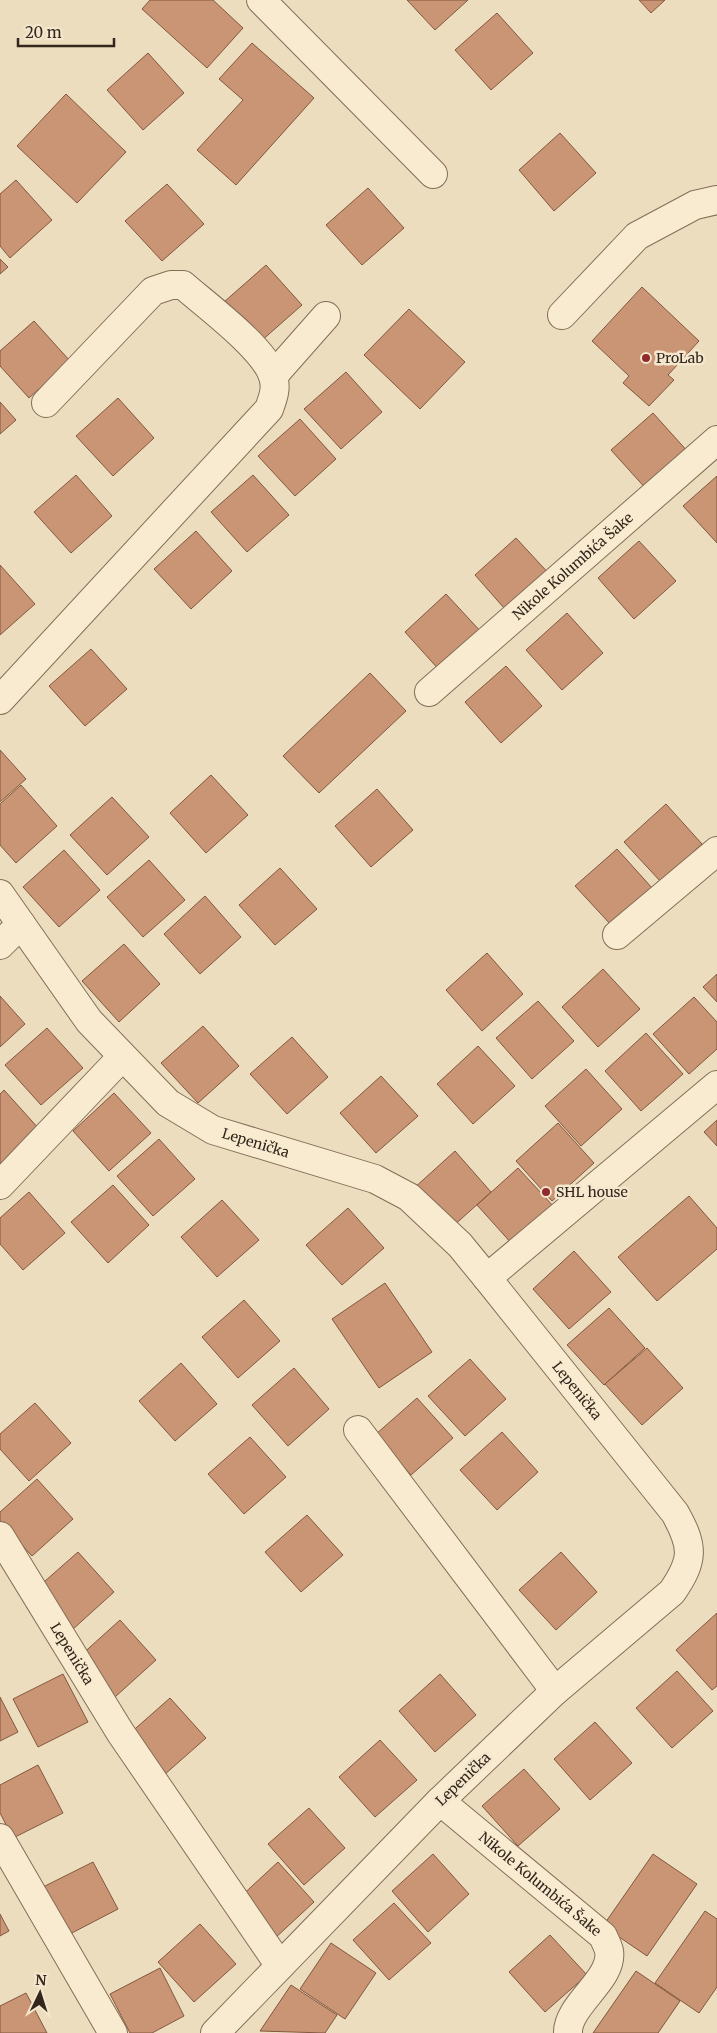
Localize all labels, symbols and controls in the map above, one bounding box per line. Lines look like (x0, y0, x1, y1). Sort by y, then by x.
scale bar (18, 15, 114, 47)
text: 20 m (25, 23, 62, 42)
place label: ProLab (656, 349, 704, 367)
marker: ProLab (640, 352, 652, 364)
street label: Nikole Kolumbića Šake (509, 509, 637, 624)
street label: Lepenička (220, 1124, 292, 1162)
place label: SHL house (556, 1183, 628, 1201)
marker: SHL house (540, 1186, 552, 1198)
street label: Lepenička (548, 1358, 606, 1424)
street label: Lepenička (46, 1619, 98, 1688)
street label: Lepenička (432, 1748, 495, 1810)
street label: Nikole Kolumbića Šake (475, 1828, 605, 1940)
north arrow (15, 1968, 65, 2018)
text: N (35, 1971, 47, 1989)

